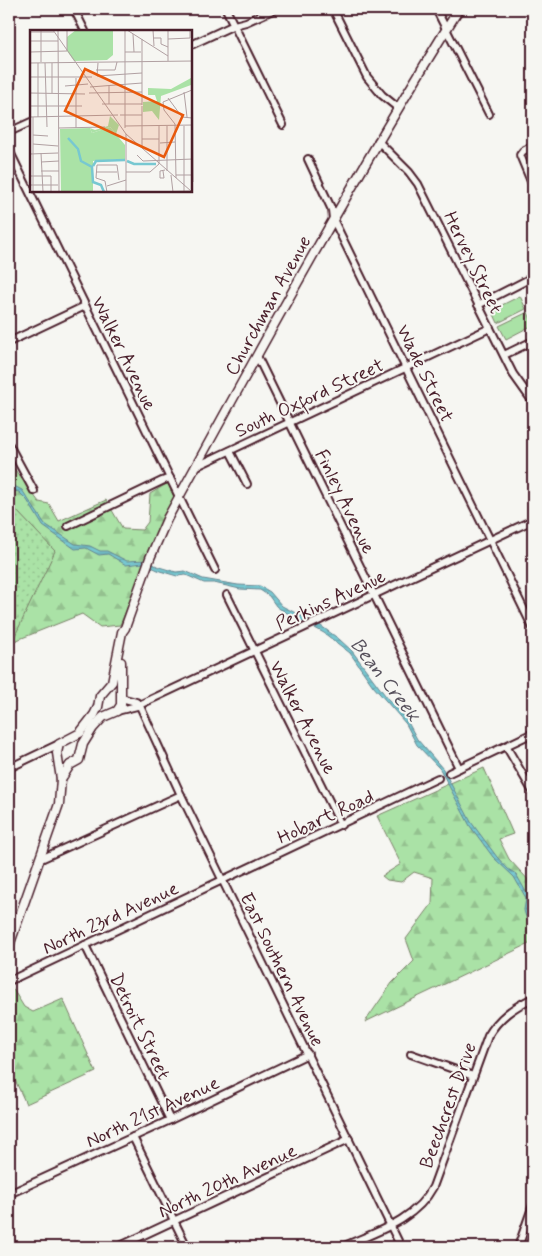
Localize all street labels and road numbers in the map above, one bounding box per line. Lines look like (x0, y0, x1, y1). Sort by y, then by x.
street label: Hervey Street (436, 207, 508, 318)
street label: Churchman Avenue (219, 231, 317, 380)
street label: Walker Avenue (85, 292, 162, 415)
street label: Wade Street (390, 321, 459, 427)
street label: South Oxford Street (231, 353, 389, 447)
street label: Finley Avenue (308, 445, 381, 559)
street label: Perkins Avenue (272, 564, 390, 637)
street label: Walker Avenue (263, 657, 342, 779)
street label: Hobart Road (273, 784, 378, 851)
street label: North 23rd Avenue (39, 876, 183, 961)
street label: East Southern Avenue (234, 889, 330, 1051)
street label: Detroit Street (103, 969, 176, 1084)
street label: Beechcrest Drive (414, 1039, 483, 1172)
street label: North 21st Avenue (82, 1070, 223, 1154)
street label: North 20th Avenue (154, 1138, 301, 1224)

